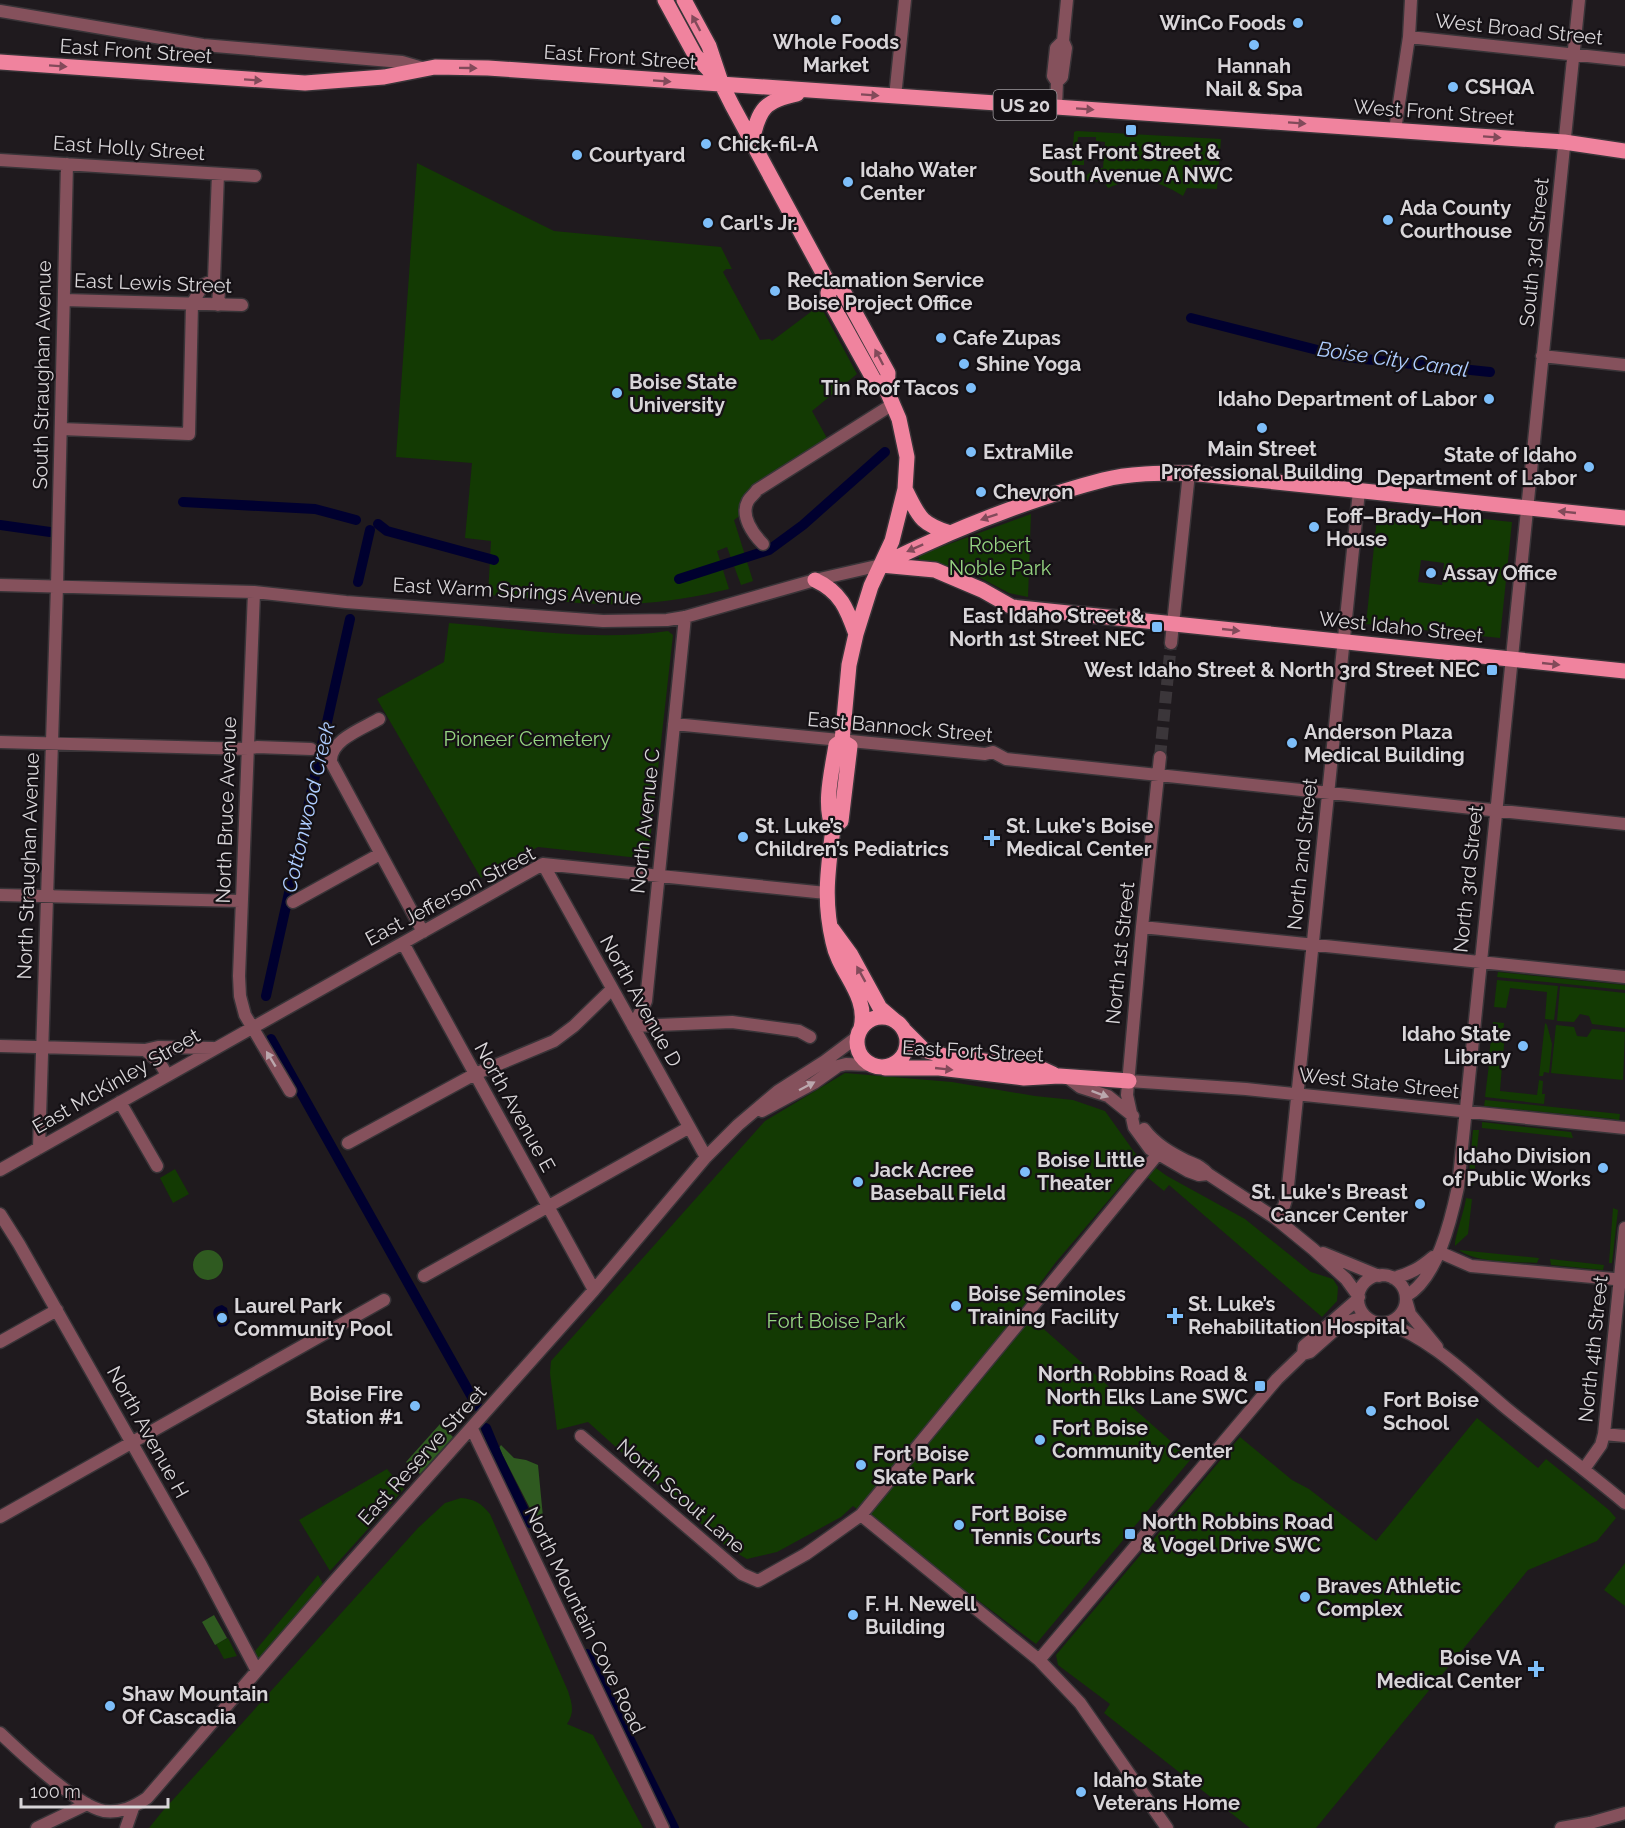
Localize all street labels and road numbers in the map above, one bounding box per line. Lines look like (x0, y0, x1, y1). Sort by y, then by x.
street label: West Broad Street (1434, 8, 1604, 50)
street label: East Front Street (59, 34, 213, 68)
street label: East Front Street (543, 40, 697, 74)
road number: US 20 (994, 90, 1056, 120)
street label: West Front Street (1353, 94, 1516, 130)
street label: East Holly Street (52, 131, 206, 165)
street label: South 3rd Street (1514, 176, 1554, 328)
street label: South Straughan Avenue (28, 260, 56, 490)
street label: East Lewis Street (74, 268, 233, 298)
street label: East Warm Springs Avenue (392, 572, 642, 610)
street label: West Idaho Street (1318, 606, 1485, 648)
street label: East Bannock Street (806, 707, 994, 747)
street label: North Bruce Avenue (211, 716, 241, 904)
street label: North Avenue C (625, 747, 665, 895)
street label: North Straughan Avenue (12, 752, 44, 980)
street label: North 2nd Street (1282, 777, 1322, 931)
street label: North 3rd Street (1448, 804, 1488, 954)
street label: East Jefferson Street (361, 841, 539, 951)
street label: North 1st Street (1101, 880, 1139, 1025)
street label: North Avenue D (595, 931, 687, 1071)
street label: East McKinley Street (28, 1023, 204, 1139)
street label: East Fort Street (902, 1035, 1045, 1067)
street label: North Avenue E (469, 1038, 561, 1176)
street label: West State Street (1298, 1063, 1461, 1103)
street label: North 4th Street (1573, 1274, 1613, 1424)
street label: North Avenue H (102, 1362, 194, 1502)
street label: East Reserve Street (353, 1380, 491, 1530)
street label: North Scout Lane (612, 1434, 750, 1558)
street label: North Mountain Cove Road (520, 1503, 650, 1737)

